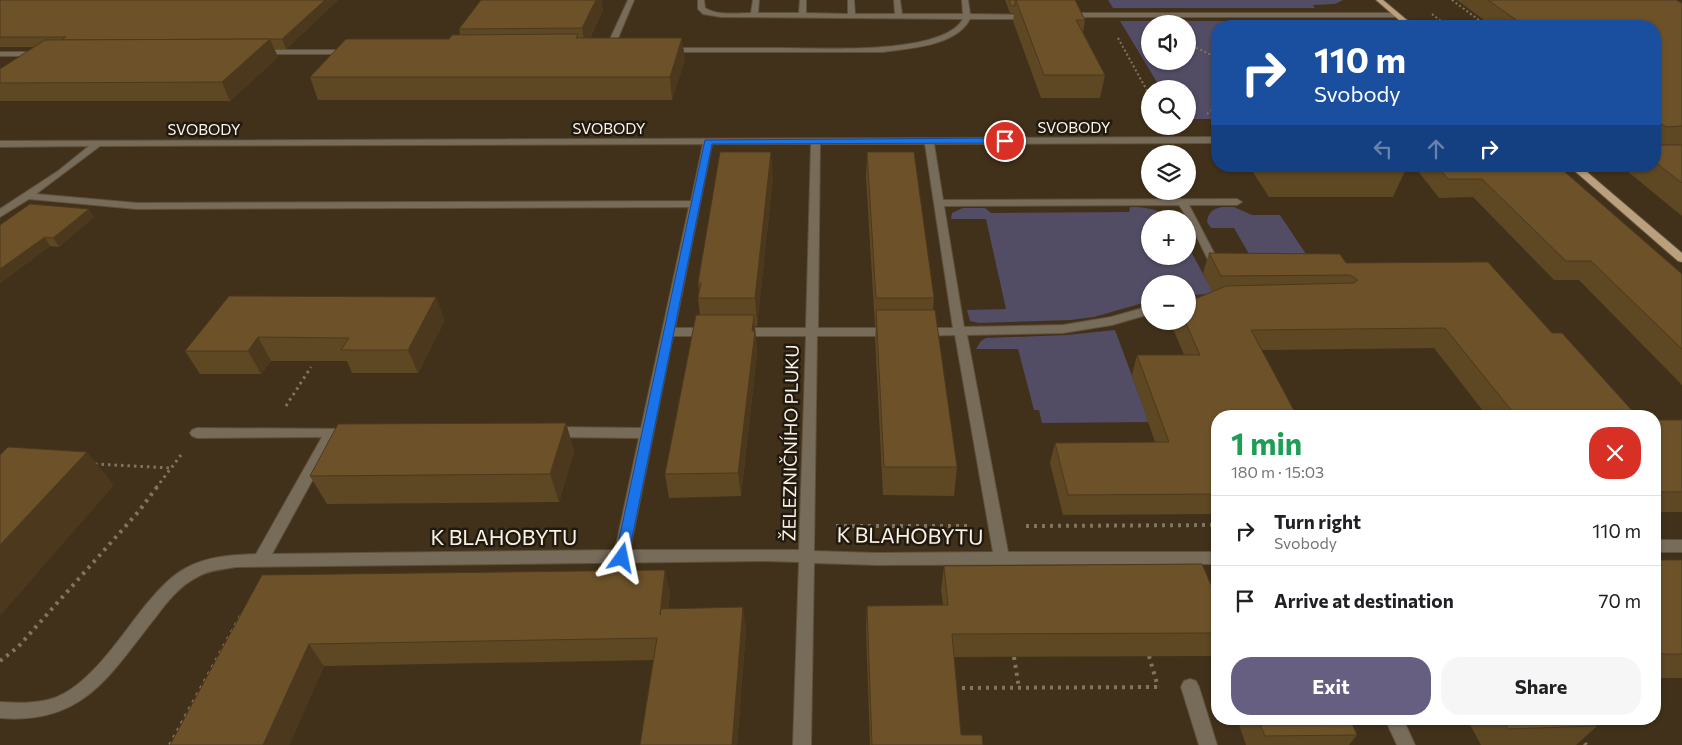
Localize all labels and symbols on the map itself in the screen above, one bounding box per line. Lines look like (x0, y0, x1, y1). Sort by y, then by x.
street label: SVOBODY (1038, 118, 1111, 136)
street label: SVOBODY (573, 119, 646, 137)
street label: SVOBODY (168, 120, 241, 138)
pin (984, 120, 1026, 162)
street label: ŽELEZNIČNÍHO PLUKU (777, 344, 803, 542)
street label: K BLAHOBYTU (836, 521, 984, 549)
street label: K BLAHOBYTU (431, 524, 577, 549)
position arrow (595, 531, 647, 583)

